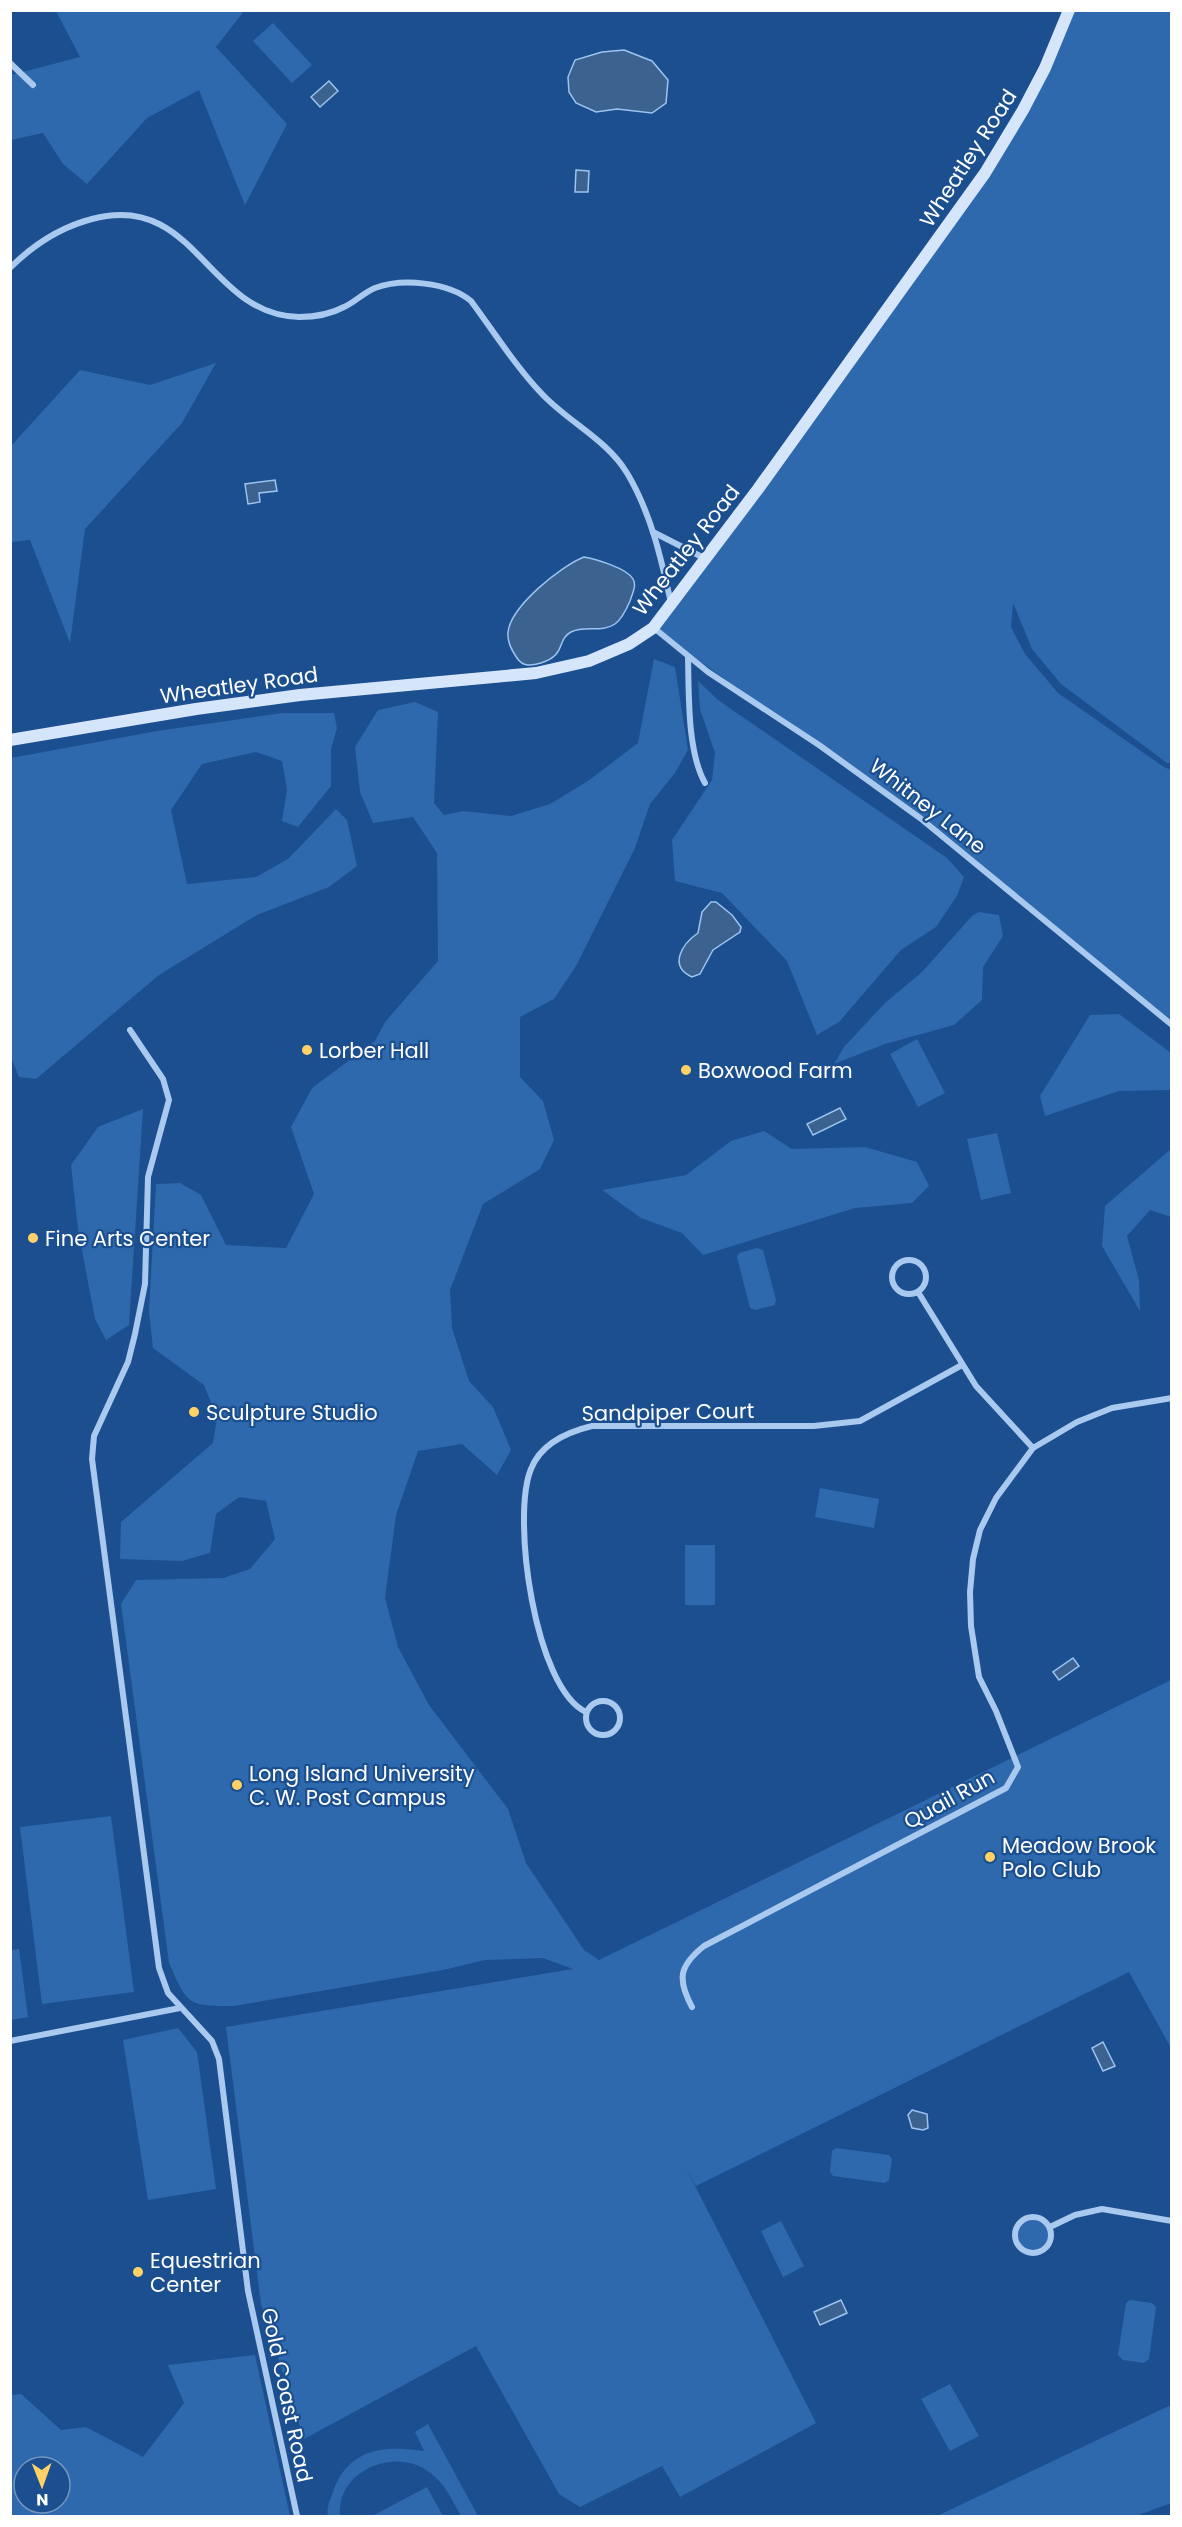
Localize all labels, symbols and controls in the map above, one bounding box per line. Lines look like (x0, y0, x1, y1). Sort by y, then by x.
street label: Wheatley Road (913, 83, 1023, 233)
street label: Wheatley Road (626, 478, 746, 622)
street label: Wheatley Road (158, 660, 320, 710)
street label: Whitney Lane (864, 751, 992, 861)
place label: Lorber Hall (319, 1036, 429, 1065)
marker: Lorber Hall (300, 1043, 314, 1057)
place label: Boxwood Farm (698, 1056, 853, 1085)
marker: Boxwood Farm (679, 1063, 693, 1077)
place label: Fine Arts Center (45, 1224, 210, 1253)
marker: Fine Arts Center (26, 1231, 40, 1245)
street label: Sandpiper Court (581, 1396, 755, 1428)
place label: Sculpture Studio (206, 1398, 378, 1427)
marker: Sculpture Studio (187, 1405, 201, 1419)
place label: Long Island University C. W. Post Campus (249, 1759, 475, 1812)
street label: Quail Run (898, 1762, 1000, 1836)
marker: Long Island University C. W. Post Campus (230, 1778, 244, 1792)
place label: Meadow Brook Polo Club (1002, 1831, 1156, 1884)
marker: Meadow Brook Polo Club (983, 1850, 997, 1864)
place label: Equestrian Center (150, 2246, 261, 2299)
marker: Equestrian Center (131, 2265, 145, 2279)
street label: Gold Coast Road (254, 2305, 320, 2485)
north arrow (12, 2455, 72, 2515)
text: N (36, 2488, 48, 2511)

